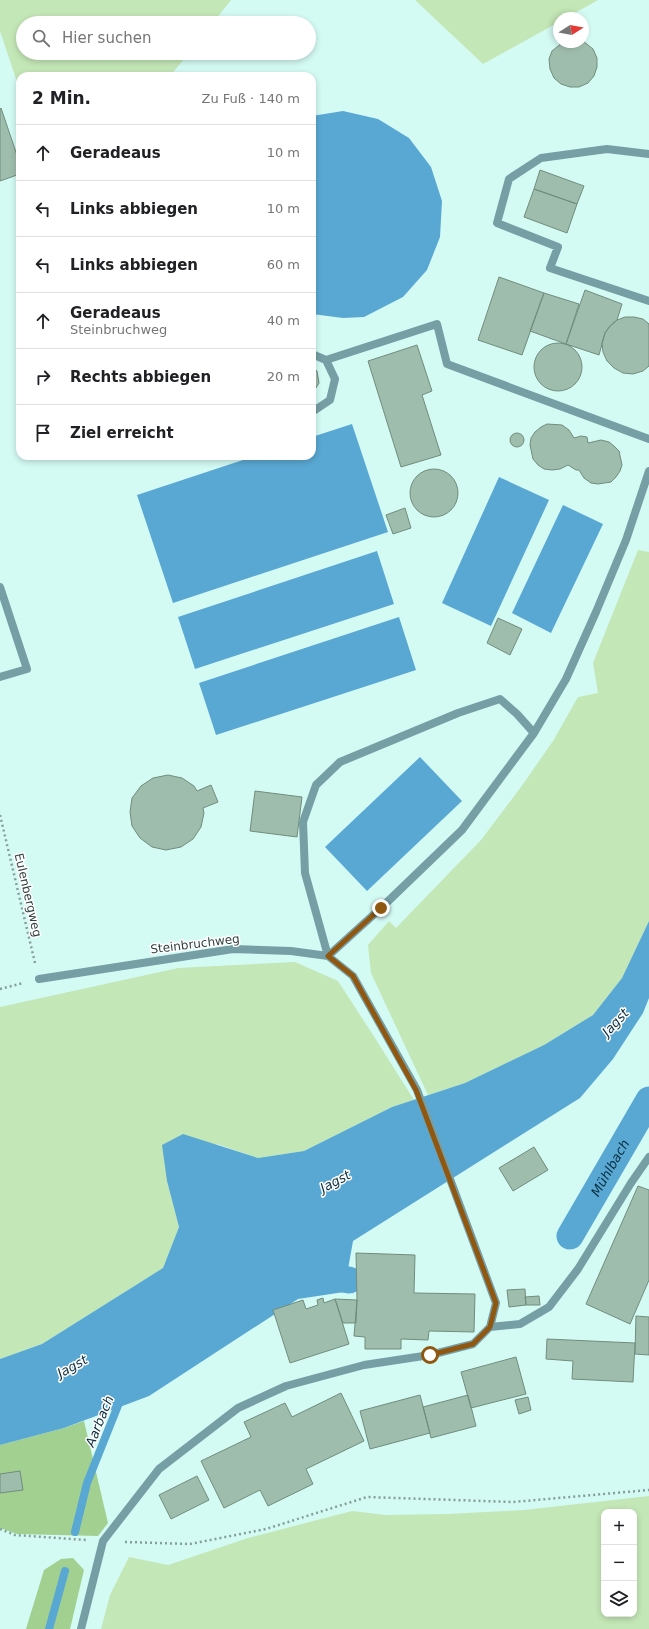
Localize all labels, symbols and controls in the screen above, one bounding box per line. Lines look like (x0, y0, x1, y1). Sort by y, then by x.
north arrow (553, 12, 589, 48)
search box (16, 16, 316, 60)
icon: search (30, 27, 52, 49)
text: Hier suchen (62, 29, 151, 47)
text: 2 Min. (32, 88, 91, 108)
text: Zu Fuß · 140 m (202, 91, 300, 106)
icon: ahead (32, 142, 54, 164)
text: Geradeaus (70, 144, 161, 162)
text: 10 m (267, 145, 300, 160)
icon: left (32, 198, 54, 220)
text: Links abbiegen (70, 200, 198, 218)
text: 10 m (267, 201, 300, 216)
icon: left (32, 254, 54, 276)
text: Links abbiegen (70, 256, 198, 274)
text: 60 m (267, 257, 300, 272)
text: Geradeaus (70, 304, 161, 322)
icon: ahead (32, 310, 54, 332)
text: 40 m (267, 313, 300, 328)
text: Steinbruchweg (70, 322, 167, 337)
icon: right (32, 366, 54, 388)
text: Rechts abbiegen (70, 368, 211, 386)
text: 20 m (267, 369, 300, 384)
icon: arrive (32, 422, 54, 444)
text: Ziel erreicht (70, 424, 174, 442)
street label: Eulenbergweg (12, 852, 44, 938)
route end (372, 899, 390, 917)
street label: Steinbruchweg (150, 932, 240, 956)
water label: Jagst (597, 1005, 632, 1041)
water label: Mühlbach (588, 1137, 632, 1199)
water label: Jagst (315, 1167, 354, 1197)
route start (421, 1346, 439, 1364)
water label: Jagst (52, 1352, 91, 1382)
water label: Aarbach (82, 1393, 116, 1450)
map controls (601, 1509, 637, 1617)
button: + (601, 1509, 637, 1545)
button: − (601, 1545, 637, 1581)
button: layers (601, 1581, 637, 1617)

